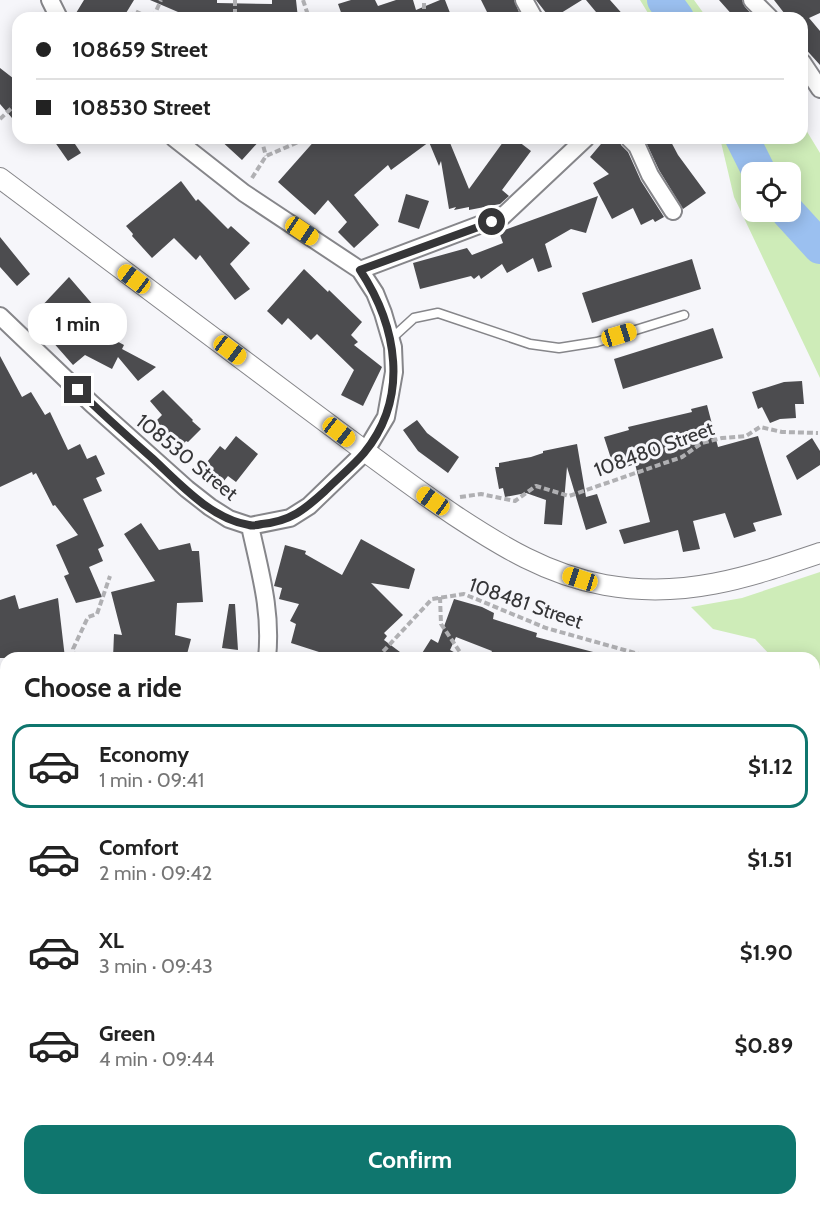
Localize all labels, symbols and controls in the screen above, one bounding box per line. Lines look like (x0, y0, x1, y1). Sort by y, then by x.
text: 108659 Street (72, 36, 208, 63)
text: 108530 Street (72, 94, 210, 121)
map controls (741, 162, 801, 222)
button: locate (741, 162, 801, 222)
route start (478, 208, 505, 235)
car (282, 213, 322, 249)
car (114, 261, 154, 297)
callout: 1 min (28, 303, 128, 345)
text: 1 min (55, 312, 100, 336)
car (599, 321, 639, 349)
car (210, 332, 250, 368)
route end (64, 376, 91, 403)
street label: 108530 Street (131, 409, 243, 506)
car (319, 414, 359, 450)
street label: 108480 Street (591, 416, 718, 482)
car (413, 483, 453, 519)
car (560, 565, 600, 593)
street label: 108481 Street (466, 572, 586, 634)
text: Choose a ride (24, 671, 182, 704)
icon: car (27, 739, 81, 793)
text: Economy (99, 741, 189, 768)
text: $1.12 (748, 753, 793, 780)
text: 1 min · 09:41 (99, 768, 204, 792)
icon: car (27, 832, 81, 886)
text: Comfort (99, 834, 178, 861)
text: $1.51 (747, 846, 793, 873)
text: 2 min · 09:42 (99, 861, 212, 885)
icon: car (27, 925, 81, 979)
text: XL (99, 927, 124, 954)
text: $1.90 (740, 939, 793, 966)
text: 3 min · 09:43 (99, 954, 213, 978)
icon: car (27, 1018, 81, 1072)
text: Green (99, 1020, 155, 1047)
text: $0.89 (734, 1032, 793, 1059)
text: 4 min · 09:44 (99, 1047, 214, 1071)
button: Confirm (24, 1125, 796, 1194)

